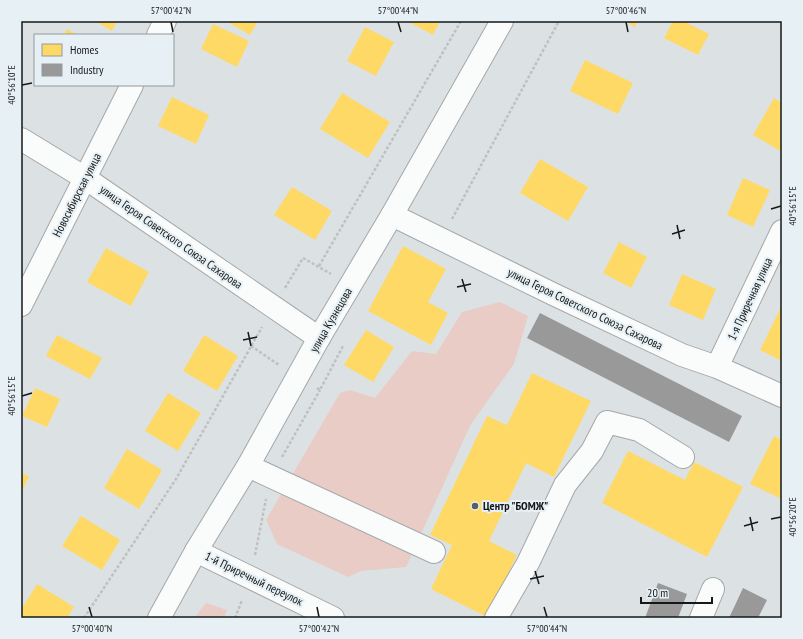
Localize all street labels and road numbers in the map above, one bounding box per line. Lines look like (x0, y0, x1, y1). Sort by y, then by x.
street label: Новосибирская улица (49, 150, 104, 239)
street label: улица Героя Советского Союза Сахарова (97, 181, 246, 292)
street label: 1-я Приречная улица (724, 255, 775, 343)
street label: улица Героя Советского Союза Сахарова (505, 264, 665, 353)
street label: улица Кузнецова (306, 285, 355, 355)
street label: 1-й Приречный переулок (203, 548, 306, 609)

